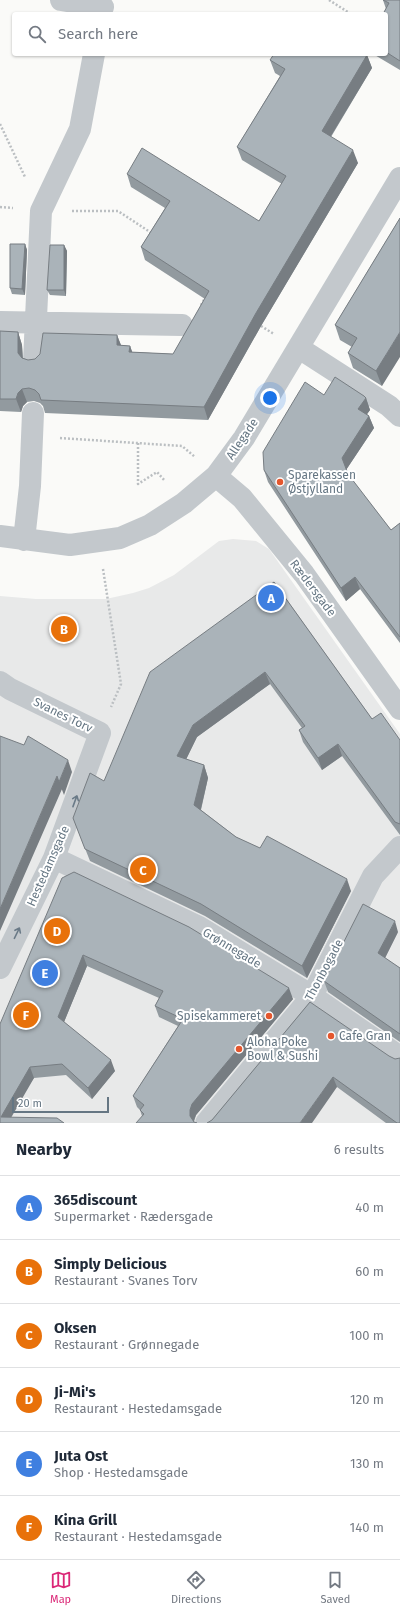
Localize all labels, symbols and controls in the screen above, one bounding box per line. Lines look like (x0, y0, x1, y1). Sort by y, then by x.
search box (12, 12, 388, 56)
icon: search (26, 23, 48, 45)
text: Search here (58, 25, 138, 43)
your location (260, 388, 280, 408)
street label: Allegade (223, 416, 261, 462)
place label: Sparekassen Østjylland (288, 468, 356, 496)
marker: Sparekassen Østjylland (275, 477, 285, 487)
street label: Rædersgade (287, 557, 339, 619)
pin: A (258, 583, 284, 613)
pin: B (51, 614, 77, 644)
street label: Svanes Torv (31, 695, 95, 735)
one-way arrow (71, 795, 79, 807)
street label: Hestedamsgade (24, 823, 72, 909)
pin: C (130, 855, 156, 885)
pin: D (44, 916, 70, 946)
street label: Grønnegade (200, 925, 264, 971)
one-way arrow (14, 927, 21, 939)
street label: Thonbogade (302, 937, 346, 1003)
pin: E (32, 958, 58, 988)
pin: F (13, 1000, 39, 1030)
place label: Spisekammeret (177, 1009, 262, 1023)
marker: Spisekammeret (264, 1011, 274, 1021)
place label: Cafe Gran (339, 1029, 391, 1043)
marker: Cafe Gran (326, 1031, 336, 1041)
place label: Aloha Poke Bowl & Sushi (247, 1035, 318, 1063)
marker: Aloha Poke Bowl & Sushi (234, 1044, 244, 1054)
scale bar (12, 1095, 109, 1114)
text: 20 m (18, 1097, 42, 1110)
text: Nearby (16, 1139, 71, 1160)
text: 6 results (334, 1142, 384, 1157)
text: 365discount (54, 1191, 137, 1209)
text: A (25, 1200, 33, 1215)
text: 40 m (355, 1200, 384, 1215)
text: Supermarket · Rædersgade (54, 1209, 213, 1224)
text: Simply Delicious (54, 1255, 167, 1273)
text: B (25, 1264, 33, 1279)
text: 60 m (355, 1264, 384, 1279)
text: Restaurant · Svanes Torv (54, 1273, 197, 1288)
text: Oksen (54, 1319, 97, 1337)
text: C (25, 1328, 33, 1343)
text: 100 m (349, 1328, 384, 1343)
text: Restaurant · Grønnegade (54, 1337, 199, 1352)
text: Ji-Mi's (54, 1383, 96, 1401)
text: D (25, 1392, 33, 1407)
text: 120 m (350, 1392, 384, 1407)
text: Restaurant · Hestedamsgade (54, 1401, 222, 1416)
text: Juta Ost (54, 1447, 108, 1465)
text: E (26, 1456, 32, 1471)
text: 130 m (350, 1456, 384, 1471)
text: Shop · Hestedamsgade (54, 1465, 188, 1480)
text: Kina Grill (54, 1511, 117, 1529)
text: F (26, 1520, 32, 1535)
text: 140 m (350, 1520, 384, 1535)
text: Restaurant · Hestedamsgade (54, 1529, 222, 1544)
tab: Map (50, 1569, 72, 1606)
tab: Directions (171, 1569, 221, 1606)
tab: Saved (321, 1569, 350, 1606)

